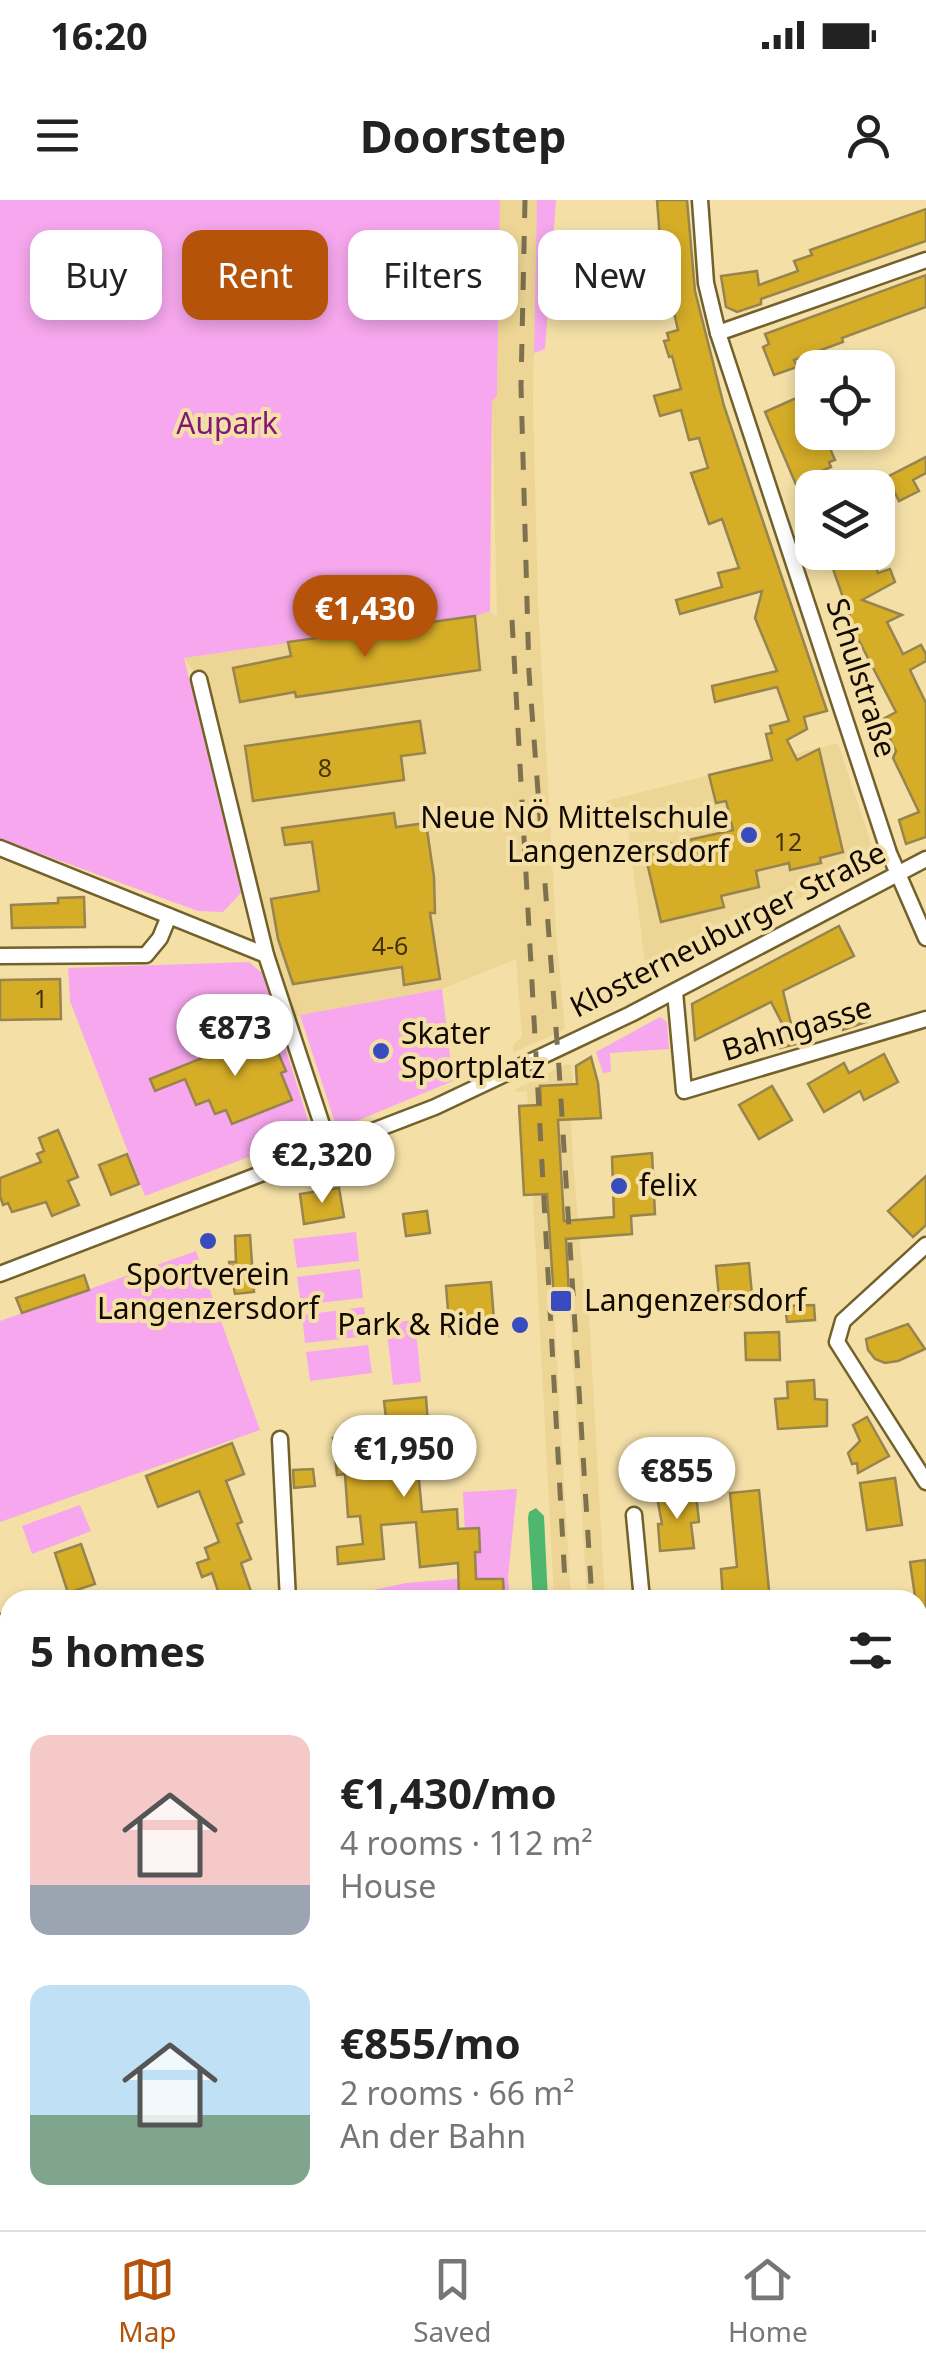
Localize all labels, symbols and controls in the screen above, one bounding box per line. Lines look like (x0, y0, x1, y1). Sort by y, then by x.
text: 16:20 (50, 9, 148, 61)
text: Doorstep (360, 105, 566, 166)
icon: menu (30, 108, 85, 163)
icon: person (841, 108, 896, 163)
chip: Buy (30, 230, 162, 320)
chip: Rent (182, 230, 328, 320)
chip: Filters (348, 230, 518, 320)
chip: New (538, 230, 681, 320)
map controls (795, 350, 895, 570)
button: locate (795, 350, 895, 450)
park label: Aupark (176, 402, 278, 443)
button: layers (795, 470, 895, 570)
pin: €1,430 (284, 575, 446, 660)
text: €1,430 (315, 586, 415, 629)
street label: Schulstraße (817, 593, 907, 763)
house number: 8 (318, 750, 332, 784)
place label: Neue NÖ Mittelschule Langenzersdorf (420, 796, 731, 871)
marker: Neue NÖ Mittelschule Langenzersdorf (738, 824, 760, 846)
house number: 12 (774, 824, 802, 858)
street label: Klosterneuburger Straße (562, 831, 892, 1026)
house number: 4-6 (372, 928, 408, 962)
house number: 1 (34, 981, 48, 1015)
street label: Bahngasse (717, 985, 876, 1070)
pin: €873 (176, 994, 294, 1079)
text: €873 (198, 1005, 272, 1048)
place label: Skater Sportplatz (401, 1012, 545, 1087)
marker: Skater Sportplatz (370, 1040, 392, 1062)
pin: €2,320 (241, 1121, 403, 1206)
text: €2,320 (272, 1132, 372, 1175)
place label: felix (639, 1164, 698, 1205)
marker: felix (608, 1175, 630, 1197)
marker: Sportverein Langenzersdorf (197, 1230, 219, 1252)
place label: Sportverein Langenzersdorf (97, 1253, 321, 1328)
place label: Langenzersdorf (584, 1279, 808, 1320)
marker: Langenzersdorf (548, 1288, 574, 1314)
place label: Park & Ride (337, 1303, 500, 1344)
marker: Park & Ride (509, 1314, 531, 1336)
pin: €1,950 (323, 1415, 485, 1500)
text: €1,950 (354, 1426, 454, 1469)
pin: €855 (618, 1437, 736, 1522)
text: €855 (640, 1448, 714, 1491)
text: 5 homes (30, 1622, 206, 1679)
icon: filters (843, 1623, 898, 1678)
text: €1,430/mo (340, 1764, 557, 1821)
icon: home (110, 1775, 230, 1895)
text: 4 rooms · 112 m² (340, 1821, 593, 1864)
text: House (340, 1864, 436, 1907)
text: €855/mo (340, 2014, 521, 2071)
icon: home (110, 2025, 230, 2145)
text: 2 rooms · 66 m² (340, 2071, 574, 2114)
text: An der Bahn (340, 2114, 526, 2157)
tab: Map (118, 2252, 177, 2350)
tab: Saved (413, 2252, 491, 2350)
tab: Home (728, 2252, 808, 2350)

